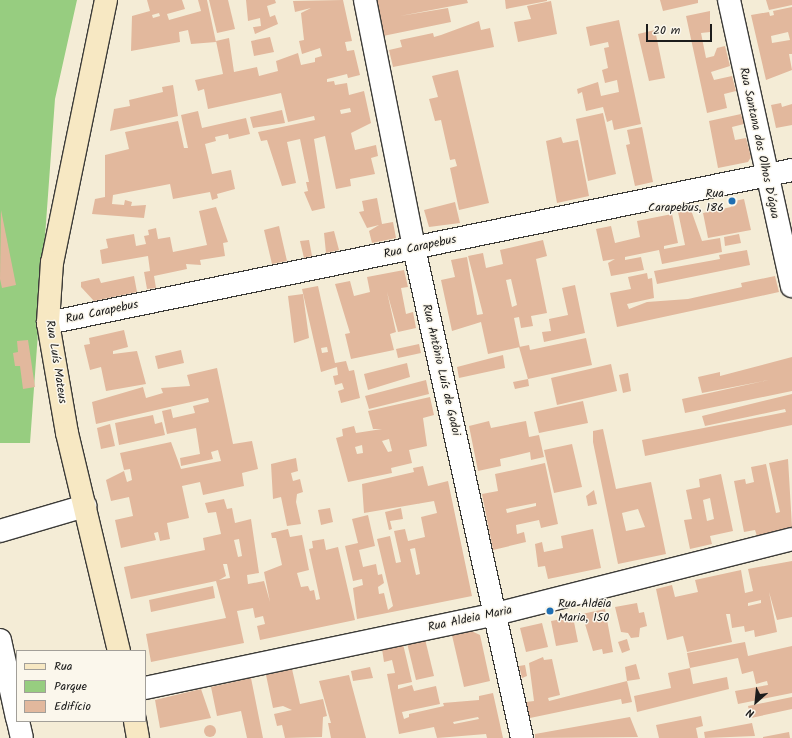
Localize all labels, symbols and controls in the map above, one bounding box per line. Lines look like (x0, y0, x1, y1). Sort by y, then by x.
scale bar (648, 16, 714, 42)
text: 20 m (653, 21, 680, 40)
street label: Rua Santana dos Olhos D'água (736, 66, 782, 220)
place label: Rua Carapebus, 186 (648, 187, 724, 215)
marker: Rua Carapebus, 186 (727, 196, 737, 206)
street label: Rua Carapebus (382, 232, 458, 262)
street label: Rua Carapebus (64, 297, 140, 327)
street label: Rua Antônio Luís de Godoi (419, 303, 463, 437)
street label: Rua Luís Mateus (42, 319, 70, 405)
place label: Rua Aldeia Maria, 150 (558, 597, 611, 625)
street label: Rua Aldeia Maria (427, 603, 513, 635)
marker: Rua Aldeia Maria, 150 (545, 606, 555, 616)
legend (16, 650, 146, 722)
text: Rua (54, 657, 72, 676)
text: Parque (54, 677, 87, 696)
north arrow (736, 682, 776, 722)
text: Edifício (54, 697, 91, 716)
text: N (743, 703, 758, 722)

